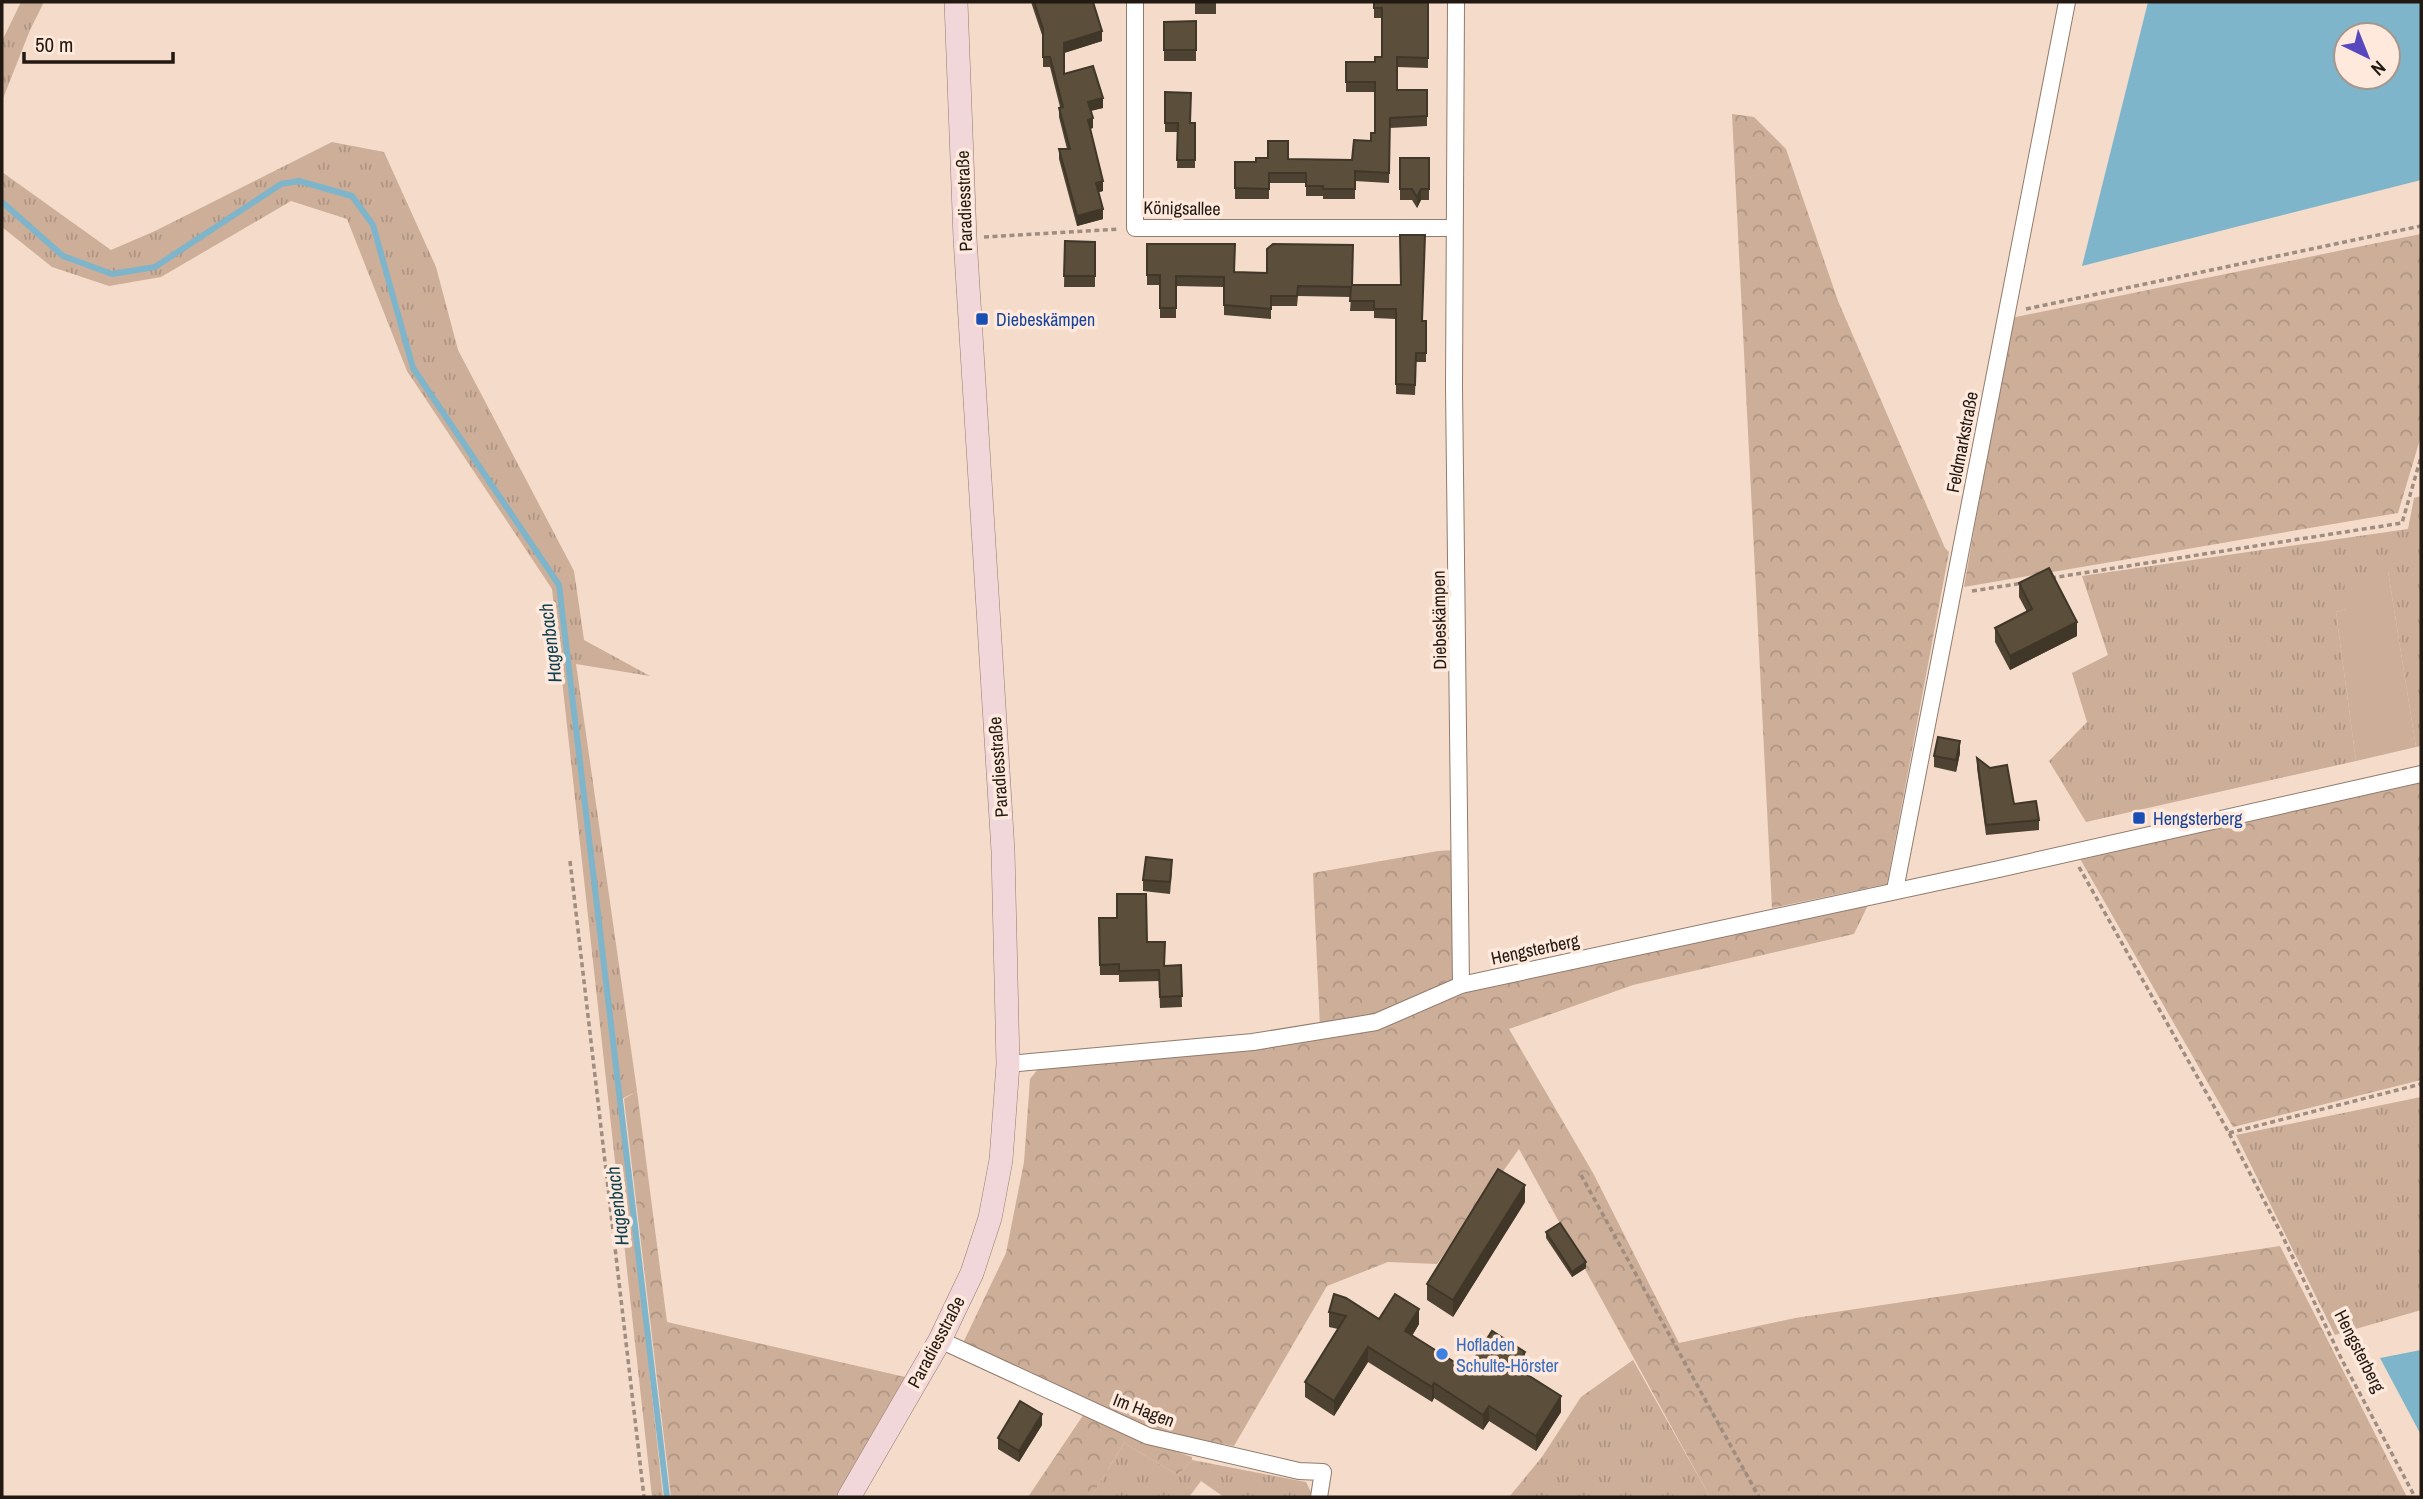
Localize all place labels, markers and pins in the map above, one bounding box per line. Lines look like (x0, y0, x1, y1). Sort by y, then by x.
place label: Diebeskämpen (996, 307, 1095, 332)
marker: Diebeskämpen (974, 311, 990, 327)
place label: Hengsterberg (2153, 806, 2243, 831)
marker: Hengsterberg (2131, 810, 2147, 826)
place label: Hofladen Schulte-Hörster (1456, 1332, 1559, 1378)
marker: Hofladen Schulte-Hörster (1434, 1346, 1450, 1362)

